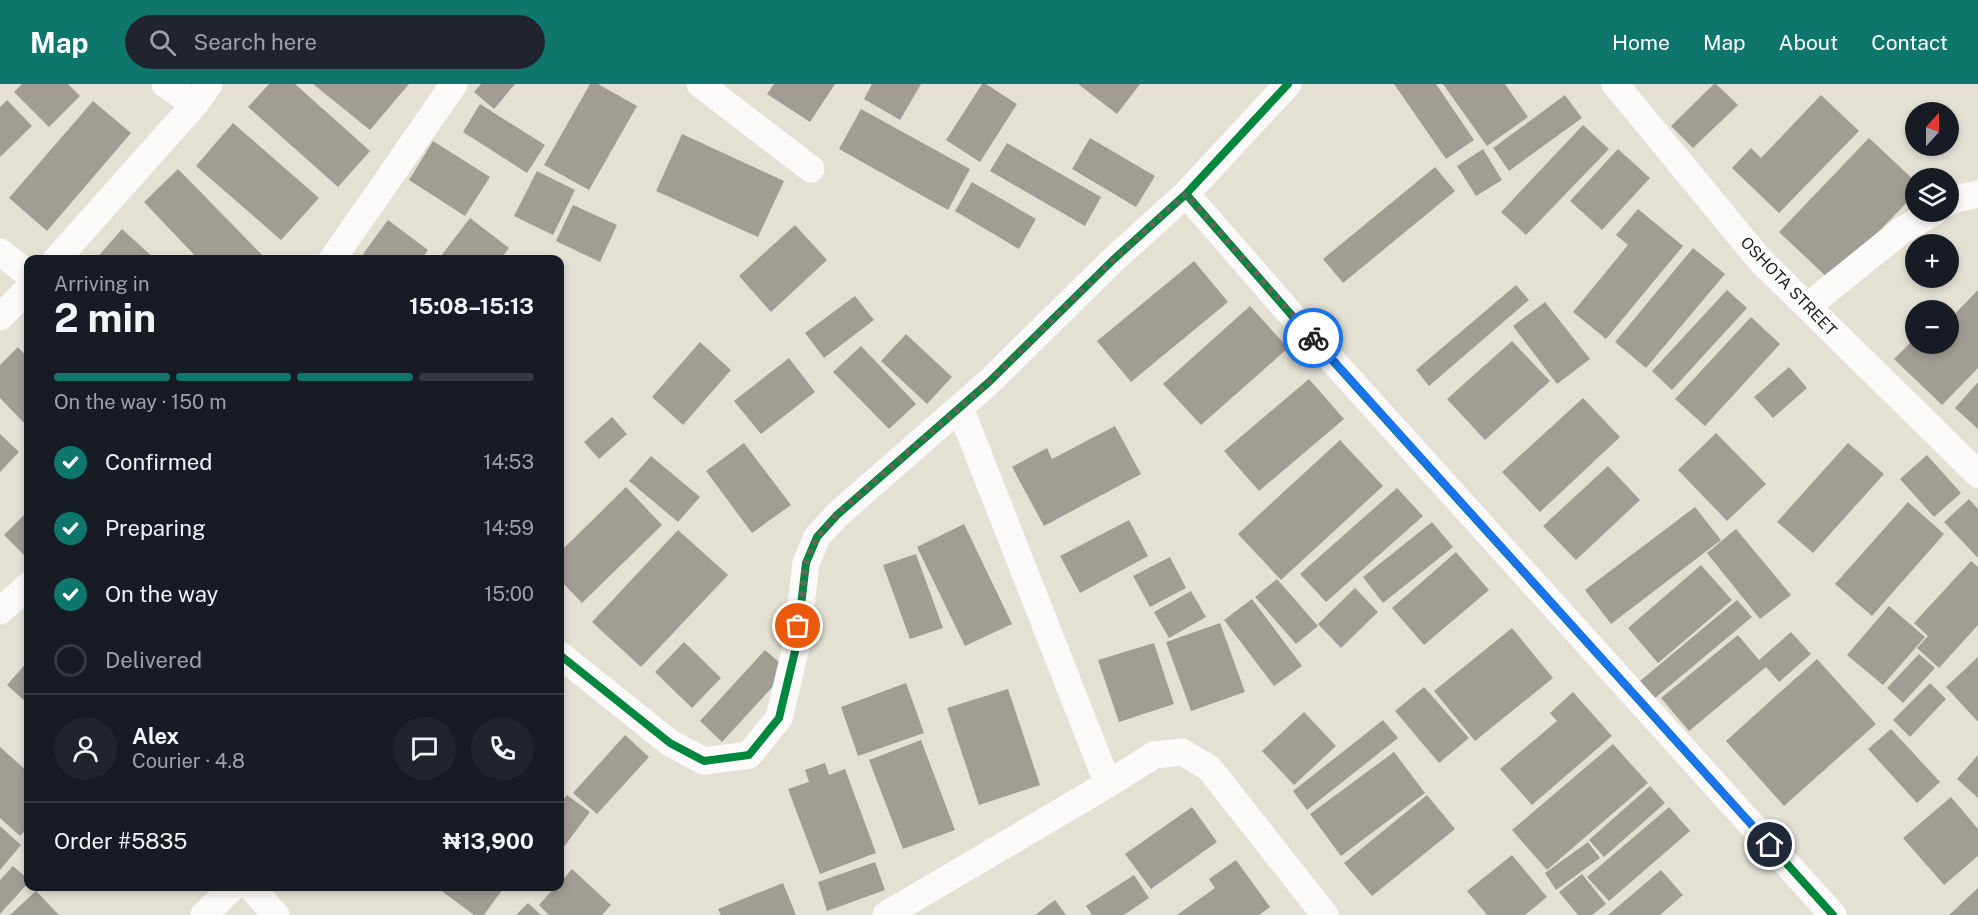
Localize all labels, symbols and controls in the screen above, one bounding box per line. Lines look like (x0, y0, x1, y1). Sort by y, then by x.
search box (125, 15, 545, 69)
text: Map (30, 26, 89, 59)
icon: search (146, 26, 179, 59)
text: Search here (194, 29, 317, 55)
text: Home (1612, 30, 1670, 55)
text: Map (1703, 30, 1746, 55)
text: About (1779, 30, 1838, 55)
text: Contact (1871, 30, 1948, 55)
north arrow (1905, 102, 1959, 156)
map controls (1905, 102, 1959, 354)
button: layers (1905, 168, 1959, 222)
street label: OSHOTA STREET (1737, 233, 1841, 340)
button: + (1905, 234, 1959, 288)
text: Arriving in (54, 272, 149, 296)
text: 15:08–15:13 (409, 293, 534, 319)
text: 2 min (54, 295, 156, 341)
button: − (1905, 300, 1959, 354)
courier (1283, 308, 1343, 368)
icon: bike (1297, 322, 1330, 355)
text: On the way · 150 m (54, 390, 226, 414)
icon: check (54, 446, 87, 479)
text: Confirmed (105, 449, 212, 475)
text: 14:53 (483, 450, 534, 474)
icon: check (54, 512, 87, 545)
text: Preparing (105, 515, 206, 541)
text: 14:59 (483, 516, 534, 540)
icon: check (54, 578, 87, 611)
text: On the way (105, 581, 218, 607)
text: 15:00 (484, 582, 534, 606)
pin (772, 600, 823, 651)
icon: bag (781, 609, 814, 642)
text: Delivered (105, 647, 202, 673)
button: person (54, 717, 117, 780)
button: chat (393, 717, 456, 780)
button: phone (471, 717, 534, 780)
text: Alex (132, 723, 179, 749)
text: Courier · 4.8 (132, 749, 245, 773)
pin (1744, 819, 1795, 870)
text: Order #5835 (54, 828, 187, 854)
text: ₦13,900 (443, 828, 534, 854)
icon: home (1753, 828, 1786, 861)

